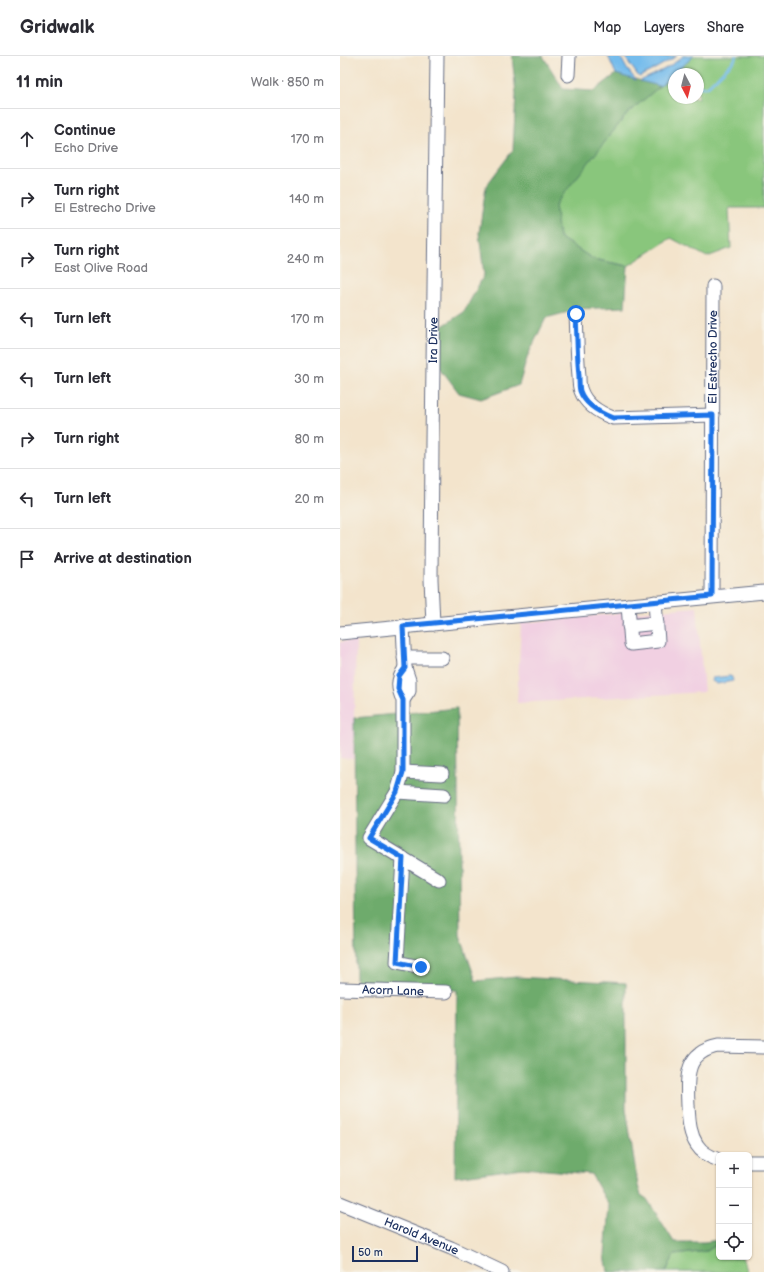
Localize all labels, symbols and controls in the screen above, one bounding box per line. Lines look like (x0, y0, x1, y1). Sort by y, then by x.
text: Gridwalk (20, 16, 95, 39)
text: Map (593, 19, 621, 36)
text: Layers (643, 19, 685, 36)
text: Share (707, 19, 744, 36)
north arrow (668, 68, 704, 104)
text: 11 min (16, 72, 63, 92)
text: Walk · 850 m (251, 74, 324, 90)
text: Continue (54, 121, 116, 140)
icon: ahead (16, 128, 38, 150)
text: 170 m (291, 131, 324, 147)
text: Echo Drive (54, 140, 118, 156)
text: Turn right (54, 181, 119, 200)
icon: right (16, 188, 38, 210)
text: 140 m (289, 191, 324, 207)
text: El Estrecho Drive (54, 200, 156, 216)
text: Turn right (54, 241, 119, 260)
icon: right (16, 248, 38, 270)
text: 240 m (287, 251, 324, 267)
text: East Olive Road (54, 260, 148, 276)
route start (567, 305, 585, 323)
icon: left (16, 308, 38, 330)
text: Turn left (54, 309, 111, 328)
street label: El Estrecho Drive (705, 310, 720, 404)
text: 170 m (291, 311, 324, 327)
street label: Ira Drive (426, 317, 441, 363)
icon: left (16, 368, 38, 390)
text: Turn left (54, 369, 111, 388)
text: 30 m (294, 371, 324, 387)
icon: right (16, 428, 38, 450)
text: Turn right (54, 429, 119, 448)
text: 80 m (295, 431, 324, 447)
icon: left (16, 488, 38, 510)
text: Turn left (54, 489, 111, 508)
text: 20 m (294, 491, 324, 507)
icon: arrive (16, 548, 38, 570)
text: Arrive at destination (54, 549, 192, 568)
route end (412, 958, 430, 976)
street label: Acorn Lane (362, 982, 424, 999)
map controls (716, 1152, 752, 1260)
button: + (716, 1152, 752, 1188)
button: − (716, 1188, 752, 1224)
street label: Harold Avenue (382, 1214, 461, 1258)
button: locate (716, 1224, 752, 1260)
scale bar (352, 1244, 418, 1263)
text: 50 m (358, 1246, 383, 1259)

